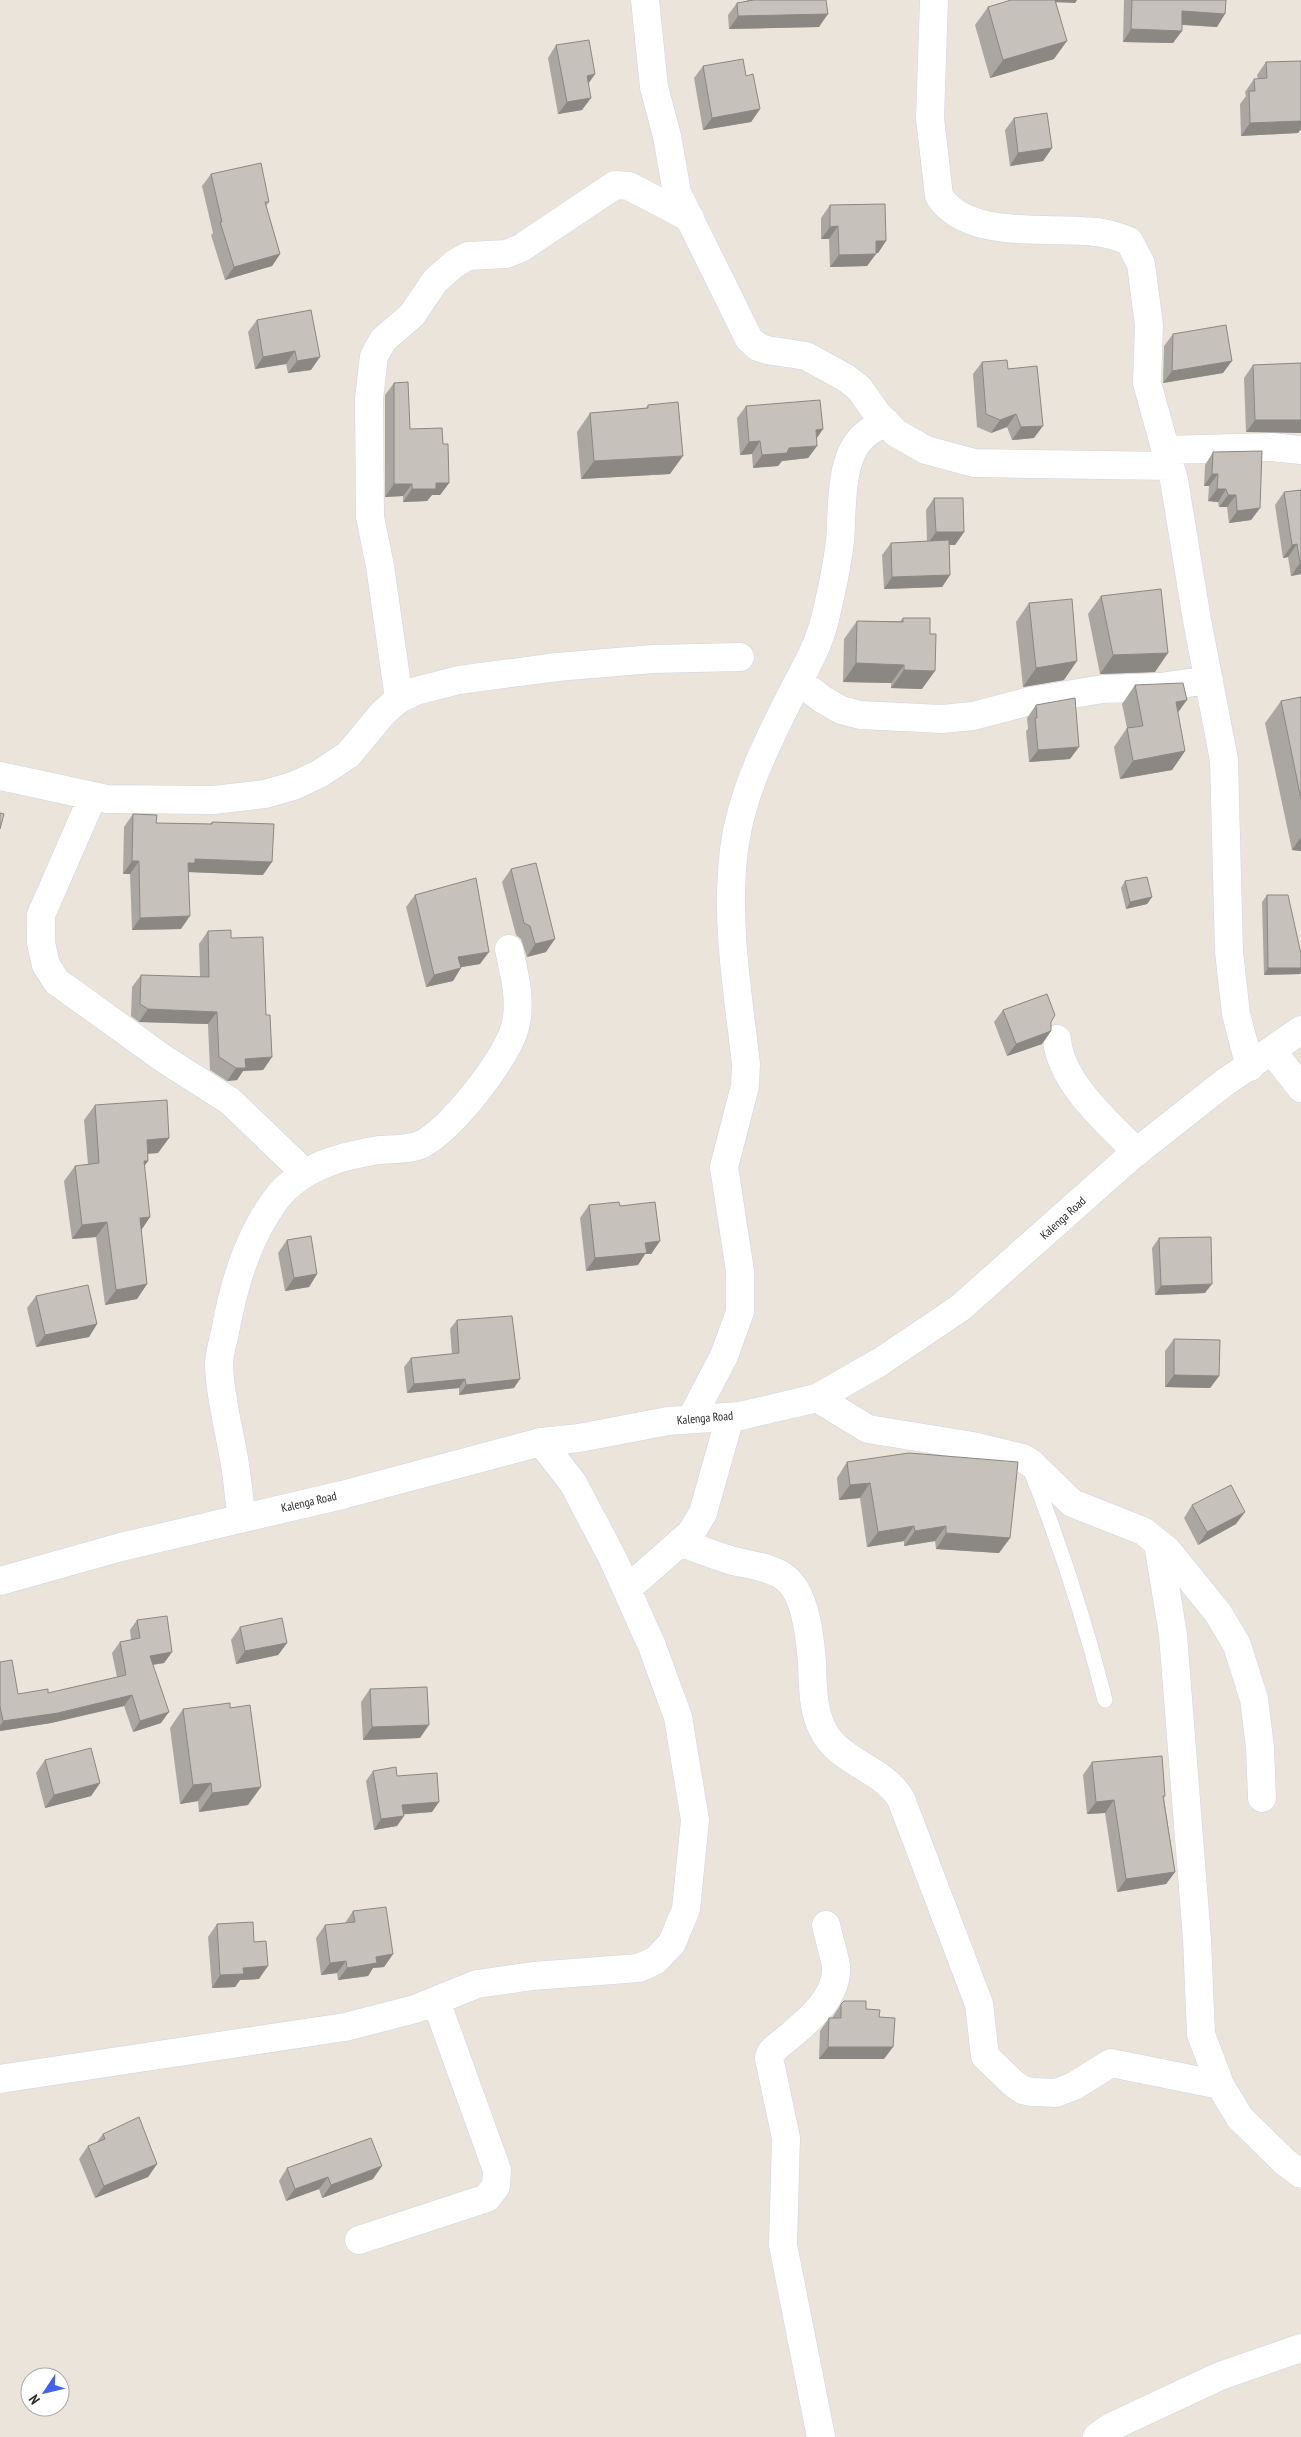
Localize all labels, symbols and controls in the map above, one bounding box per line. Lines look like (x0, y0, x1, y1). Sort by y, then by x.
street label: Kalenga Road (1037, 1193, 1089, 1242)
street label: Kalenga Road (676, 1408, 734, 1427)
street label: Kalenga Road (280, 1488, 338, 1515)
north arrow (20, 2367, 70, 2417)
text: N (25, 2391, 44, 2408)

